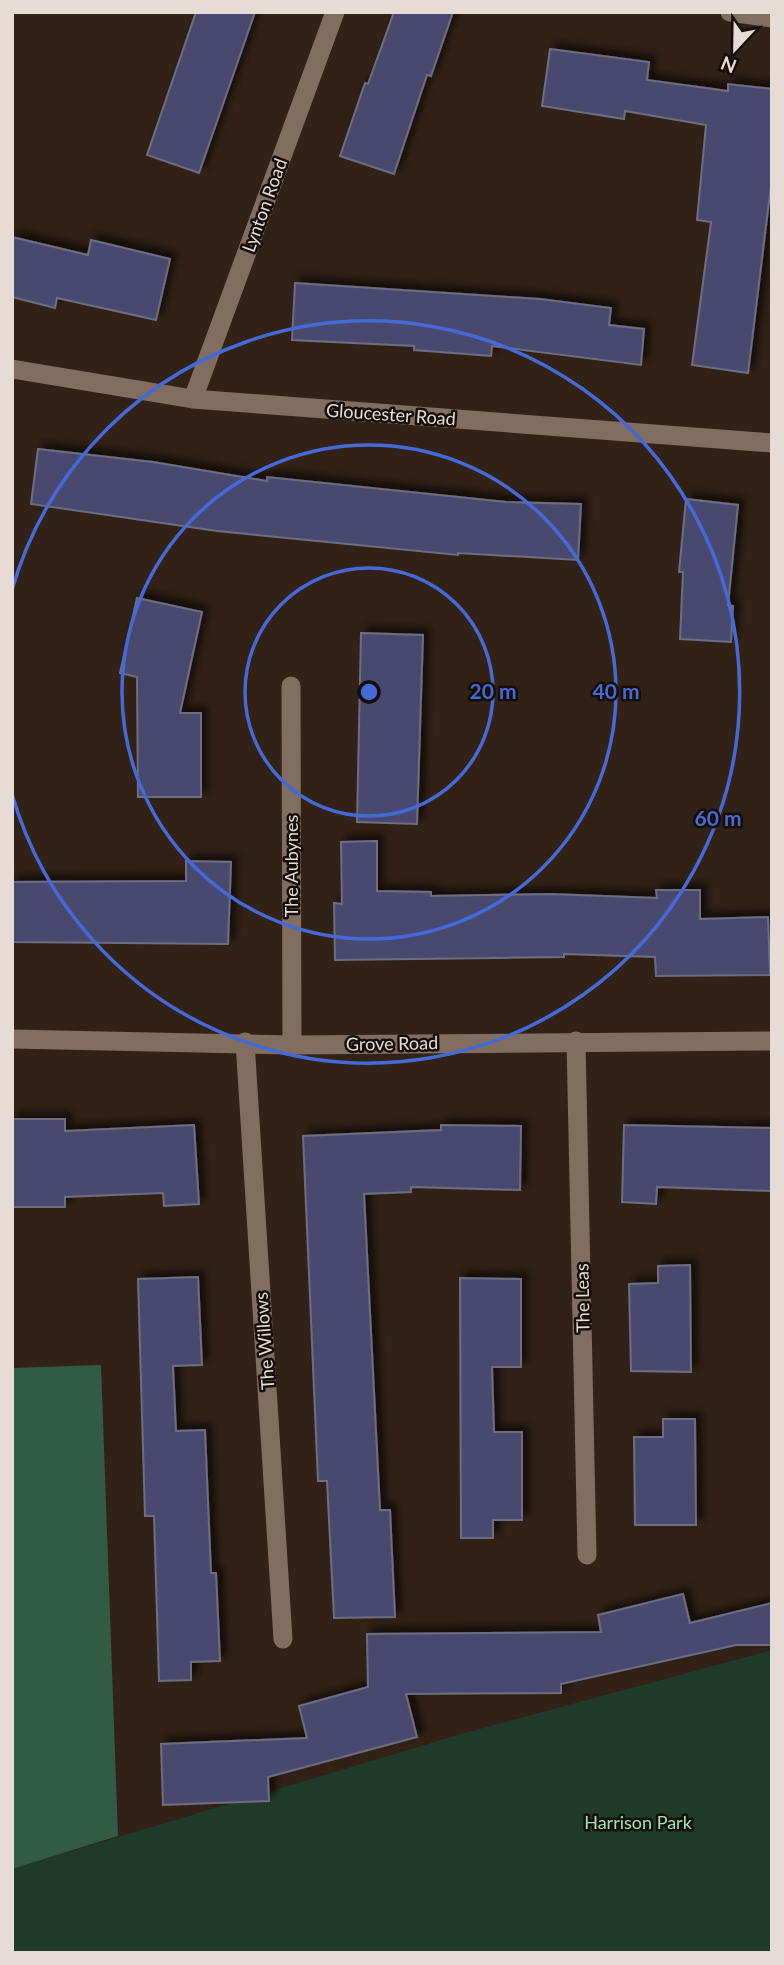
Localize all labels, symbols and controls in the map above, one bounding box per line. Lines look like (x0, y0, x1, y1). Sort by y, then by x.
north arrow (700, 14, 770, 84)
text: N (717, 52, 740, 79)
street label: Lynton Road (237, 155, 291, 255)
street label: Gloucester Road (325, 398, 457, 430)
text: 20 m (469, 678, 517, 703)
text: 40 m (592, 678, 640, 703)
centre of rings (357, 680, 381, 704)
text: 60 m (694, 805, 742, 830)
street label: The Aubynes (280, 815, 302, 917)
street label: Grove Road (346, 1031, 438, 1055)
street label: The Leas (570, 1263, 594, 1333)
street label: The Willows (250, 1291, 278, 1391)
park label: Harrison Park (584, 1811, 693, 1833)

